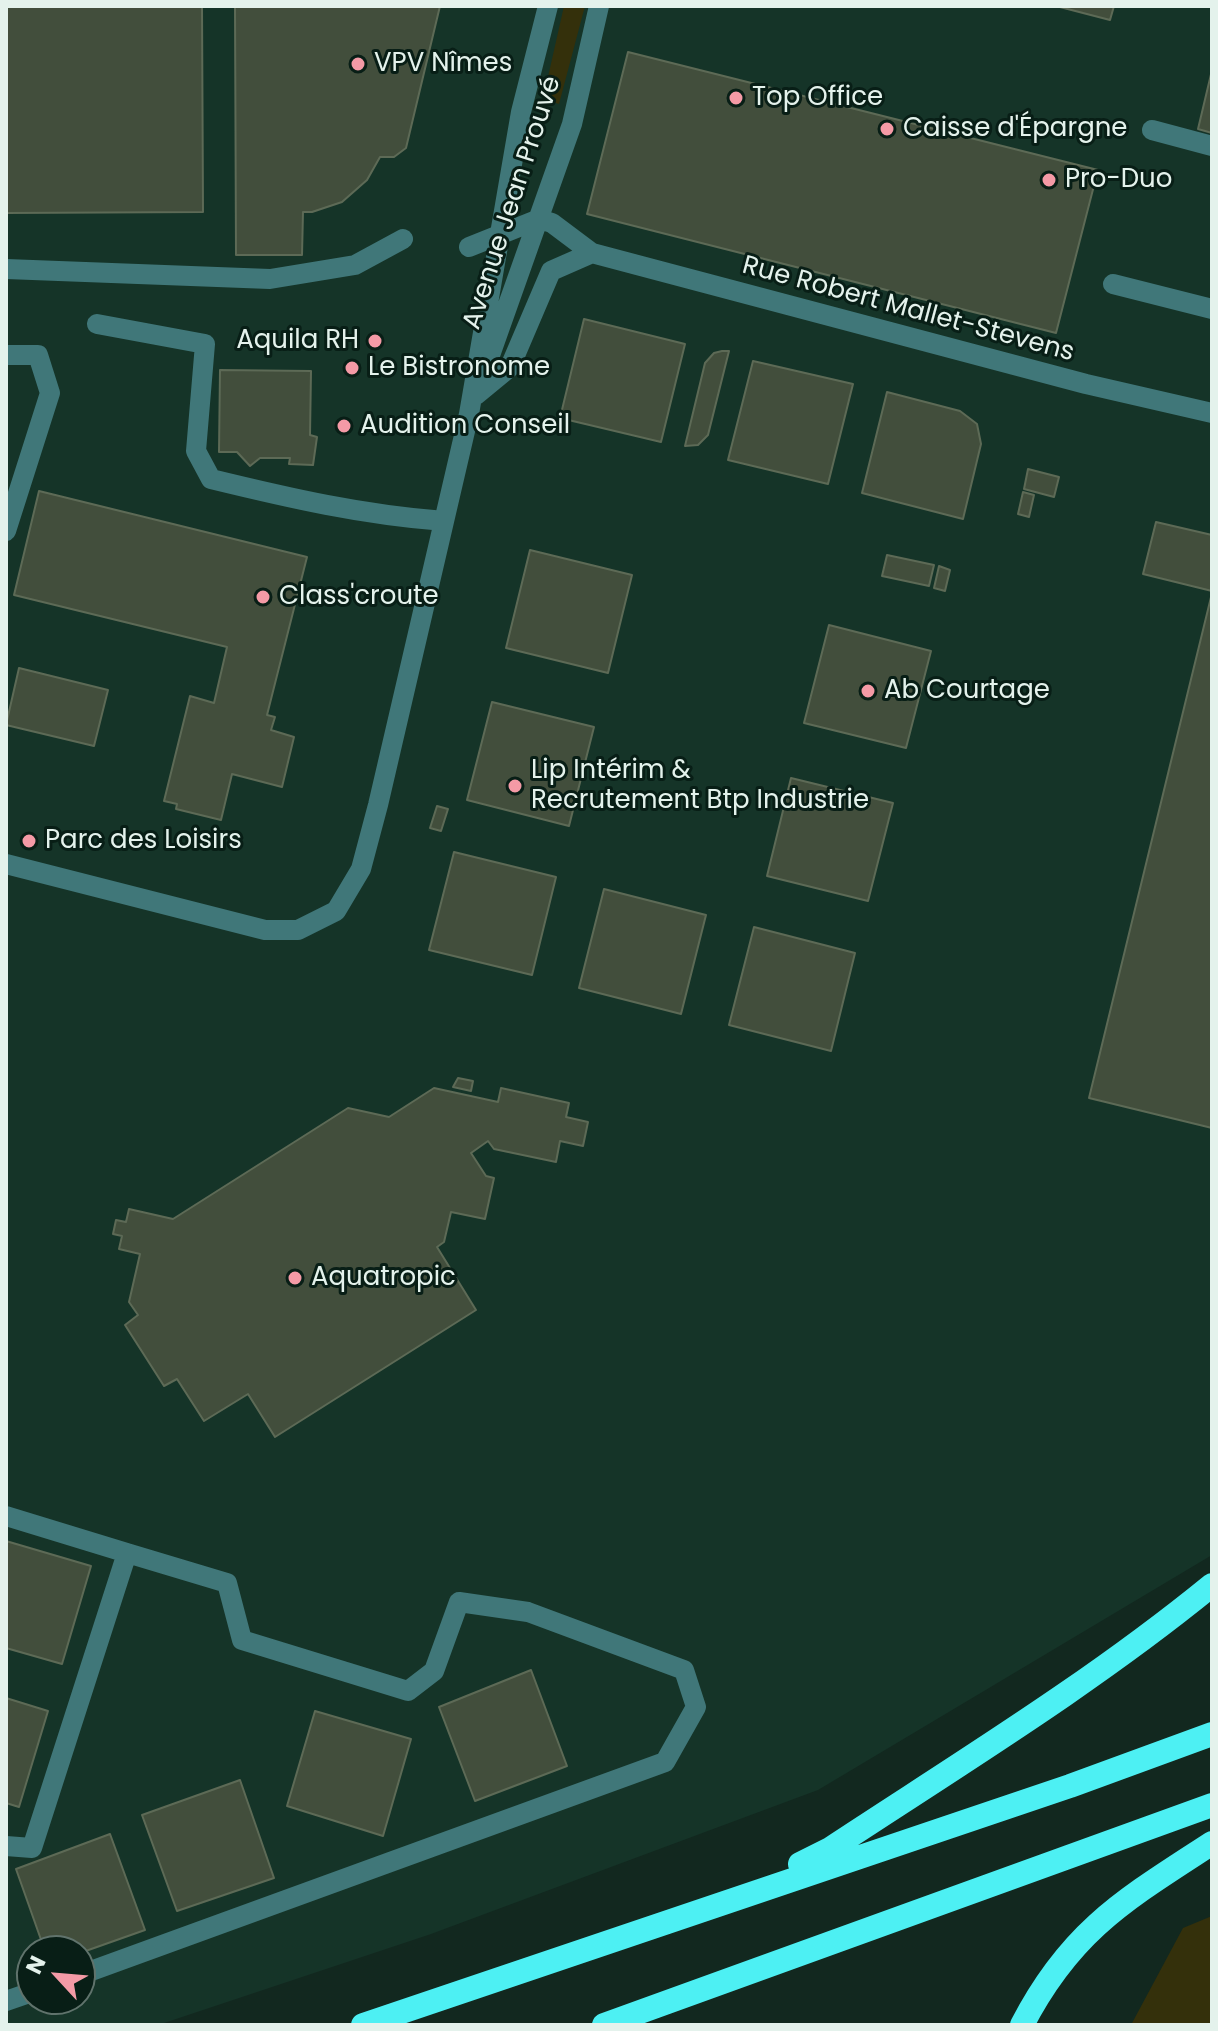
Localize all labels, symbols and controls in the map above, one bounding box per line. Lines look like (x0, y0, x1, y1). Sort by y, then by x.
place label: VPV Nîmes (374, 48, 512, 80)
marker: VPV Nîmes (349, 55, 367, 73)
street label: Avenue Jean Prouvé (457, 72, 569, 334)
place label: Top Office (752, 82, 883, 114)
marker: Top Office (727, 89, 745, 107)
place label: Caisse d'Épargne (903, 113, 1127, 145)
marker: Caisse d'Épargne (878, 120, 896, 138)
place label: Pro-Duo (1065, 164, 1172, 196)
marker: Pro-Duo (1040, 171, 1058, 189)
street label: Rue Robert Mallet-Stevens (739, 251, 1077, 369)
place label: Aquila RH (236, 325, 359, 357)
marker: Aquila RH (366, 332, 384, 350)
place label: Le Bistronome (368, 352, 550, 384)
marker: Le Bistronome (343, 359, 361, 377)
place label: Audition Conseil (360, 410, 570, 442)
marker: Audition Conseil (335, 417, 353, 435)
place label: Class'croute (279, 581, 439, 613)
marker: Class'croute (254, 588, 272, 606)
place label: Ab Courtage (884, 675, 1050, 707)
marker: Ab Courtage (859, 682, 877, 700)
place label: Lip Intérim & Recrutement Btp Industrie (531, 755, 869, 816)
marker: Lip Intérim & Recrutement Btp Industrie (506, 777, 524, 795)
place label: Parc des Loisirs (45, 825, 242, 857)
marker: Parc des Loisirs (20, 832, 38, 850)
place label: Aquatropic (311, 1262, 456, 1294)
marker: Aquatropic (286, 1269, 304, 1287)
north arrow (16, 1935, 96, 2015)
text: N (18, 1951, 53, 1979)

